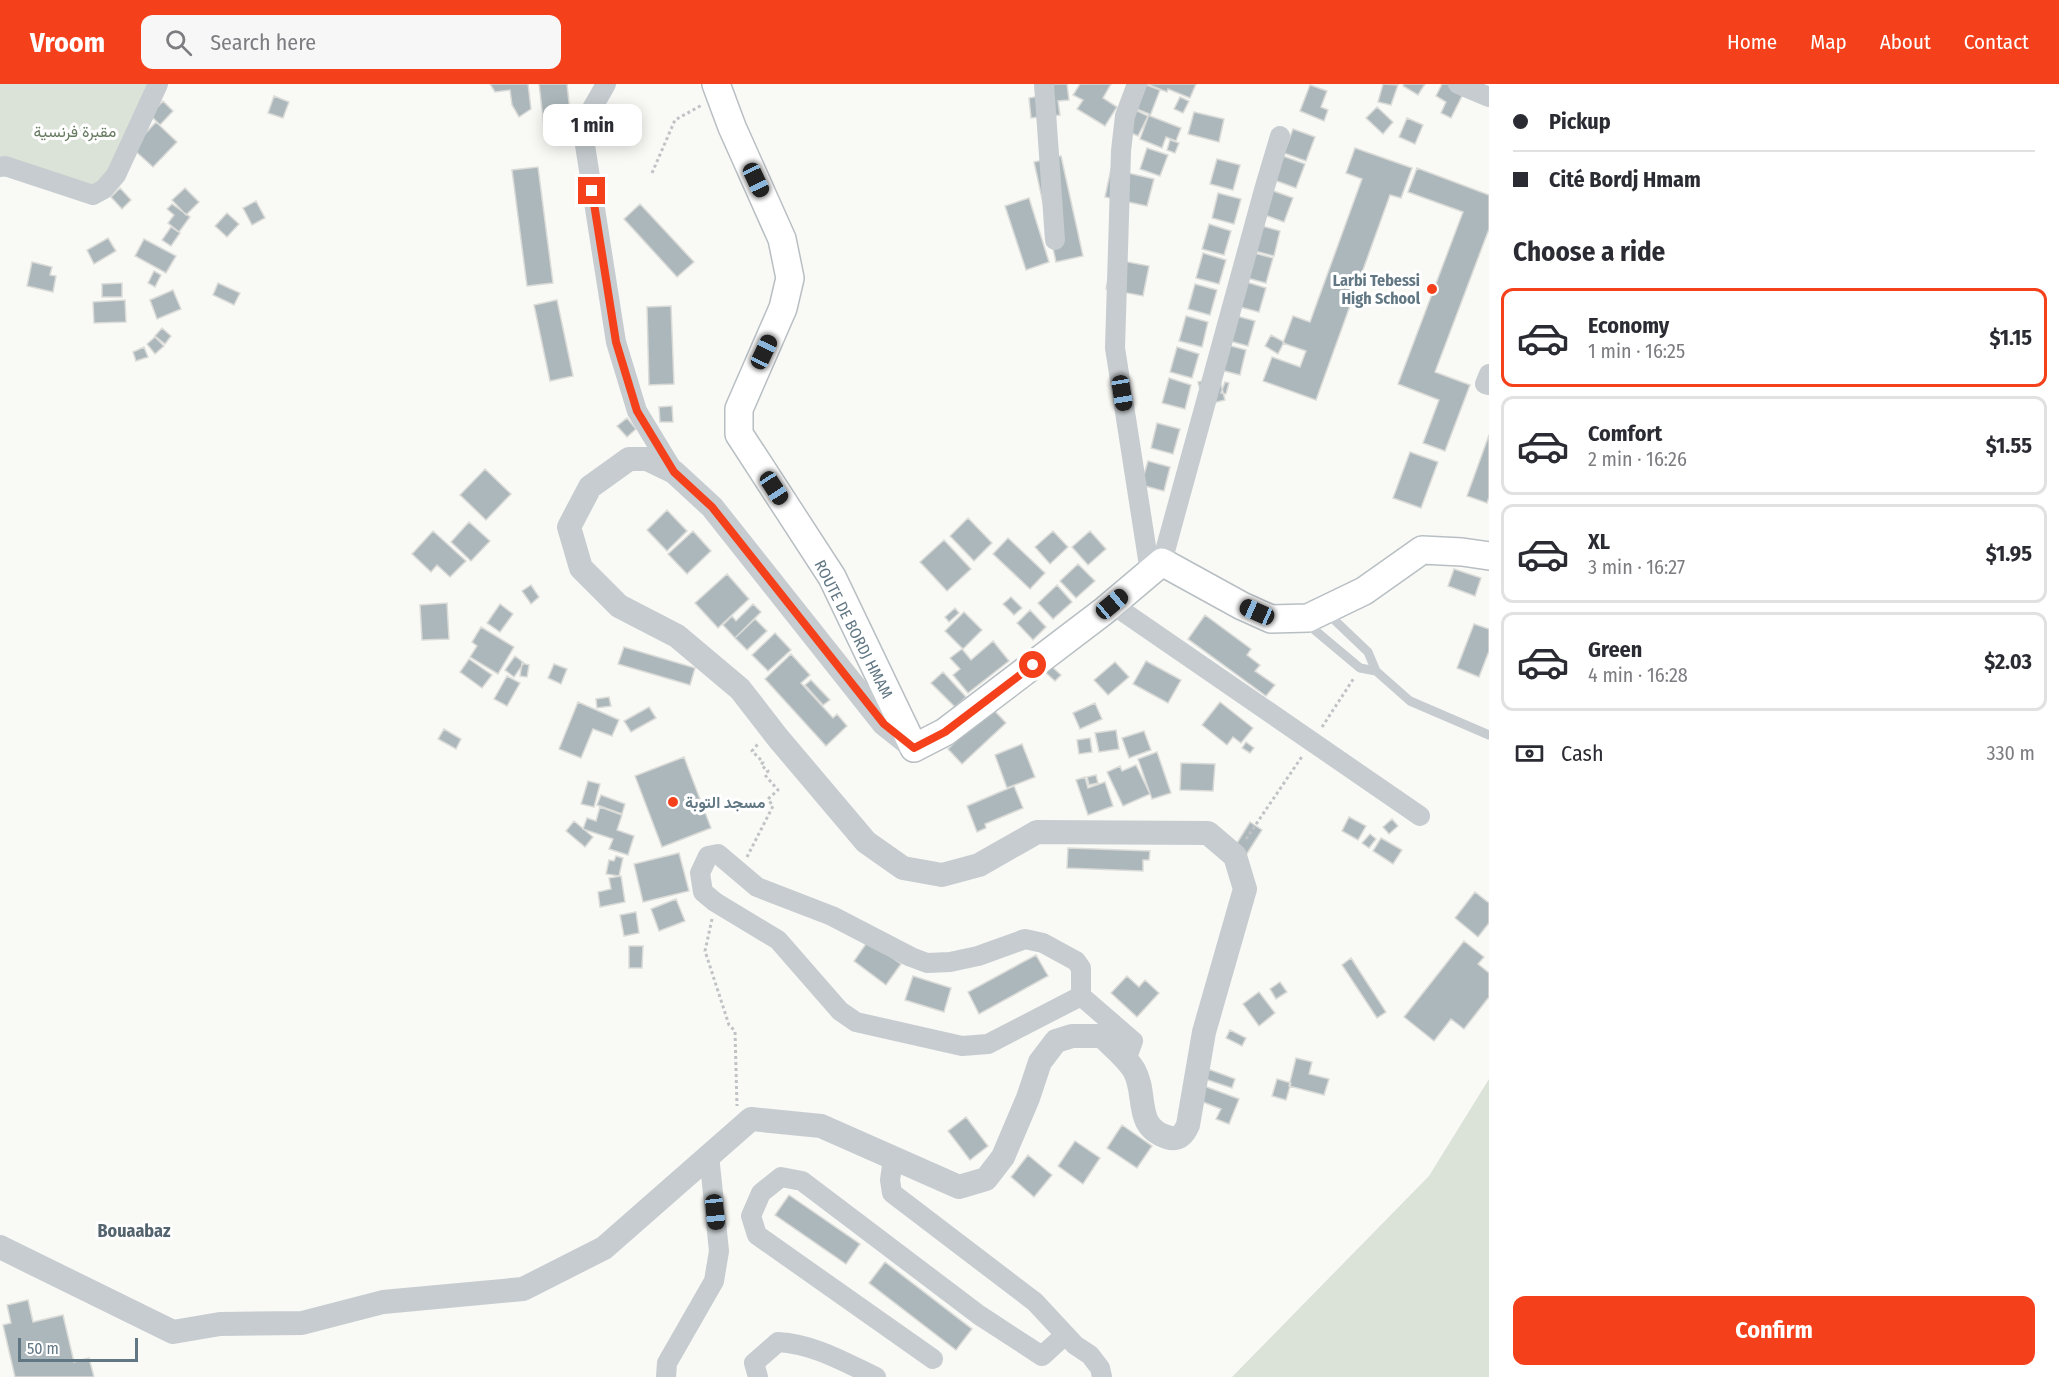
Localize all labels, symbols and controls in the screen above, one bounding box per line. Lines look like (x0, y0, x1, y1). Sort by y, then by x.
search box (141, 15, 561, 69)
text: Vroom (30, 26, 105, 59)
icon: search (162, 26, 195, 59)
text: Search here (210, 29, 316, 56)
text: Home (1727, 29, 1777, 55)
text: Map (1810, 29, 1847, 55)
text: About (1880, 29, 1931, 55)
text: Contact (1964, 29, 2029, 55)
callout: 1 min (542, 104, 642, 146)
text: Pickup (1549, 108, 1611, 135)
text: 1 min (571, 113, 614, 137)
park label: مقبرة فرنسية (34, 122, 116, 142)
car (740, 160, 772, 200)
text: Cité Bordj Hmam (1549, 166, 1701, 193)
route end (578, 177, 605, 204)
text: Choose a ride (1513, 236, 1665, 268)
place label: Larbi Tebessi High School (1333, 271, 1421, 308)
marker: Larbi Tebessi High School (1425, 282, 1439, 296)
icon: car (1516, 311, 1570, 365)
text: Economy (1588, 312, 1669, 339)
text: $1.15 (1990, 324, 2032, 351)
car (748, 332, 780, 372)
text: 1 min · 16:25 (1588, 339, 1685, 363)
car (1110, 374, 1134, 412)
icon: car (1516, 419, 1570, 473)
text: Comfort (1588, 420, 1662, 447)
text: $1.55 (1986, 432, 2032, 459)
text: 2 min · 16:26 (1588, 447, 1687, 471)
car (757, 468, 791, 508)
icon: car (1516, 527, 1570, 581)
text: XL (1588, 528, 1610, 555)
text: $1.95 (1986, 540, 2032, 567)
text: 3 min · 16:27 (1588, 555, 1685, 579)
street label: ROUTE DE BORDJ HMAM (810, 557, 897, 702)
car (1092, 586, 1132, 622)
car (1237, 596, 1277, 628)
icon: car (1516, 635, 1570, 689)
text: Green (1588, 636, 1642, 663)
text: $2.03 (1984, 648, 2032, 675)
route start (1019, 651, 1046, 678)
text: 4 min · 16:28 (1588, 663, 1688, 687)
icon: cash (1513, 737, 1546, 770)
text: Cash (1561, 740, 1604, 767)
text: 330 m (1986, 741, 2035, 765)
place label: مسجد التوبة (685, 793, 766, 813)
marker: مسجد التوبة (666, 795, 680, 809)
car (704, 1193, 726, 1231)
district label: Bouaabaz (98, 1220, 171, 1242)
button: Confirm (1513, 1296, 2035, 1365)
scale bar (18, 1335, 138, 1362)
text: 50 m (27, 1339, 59, 1358)

